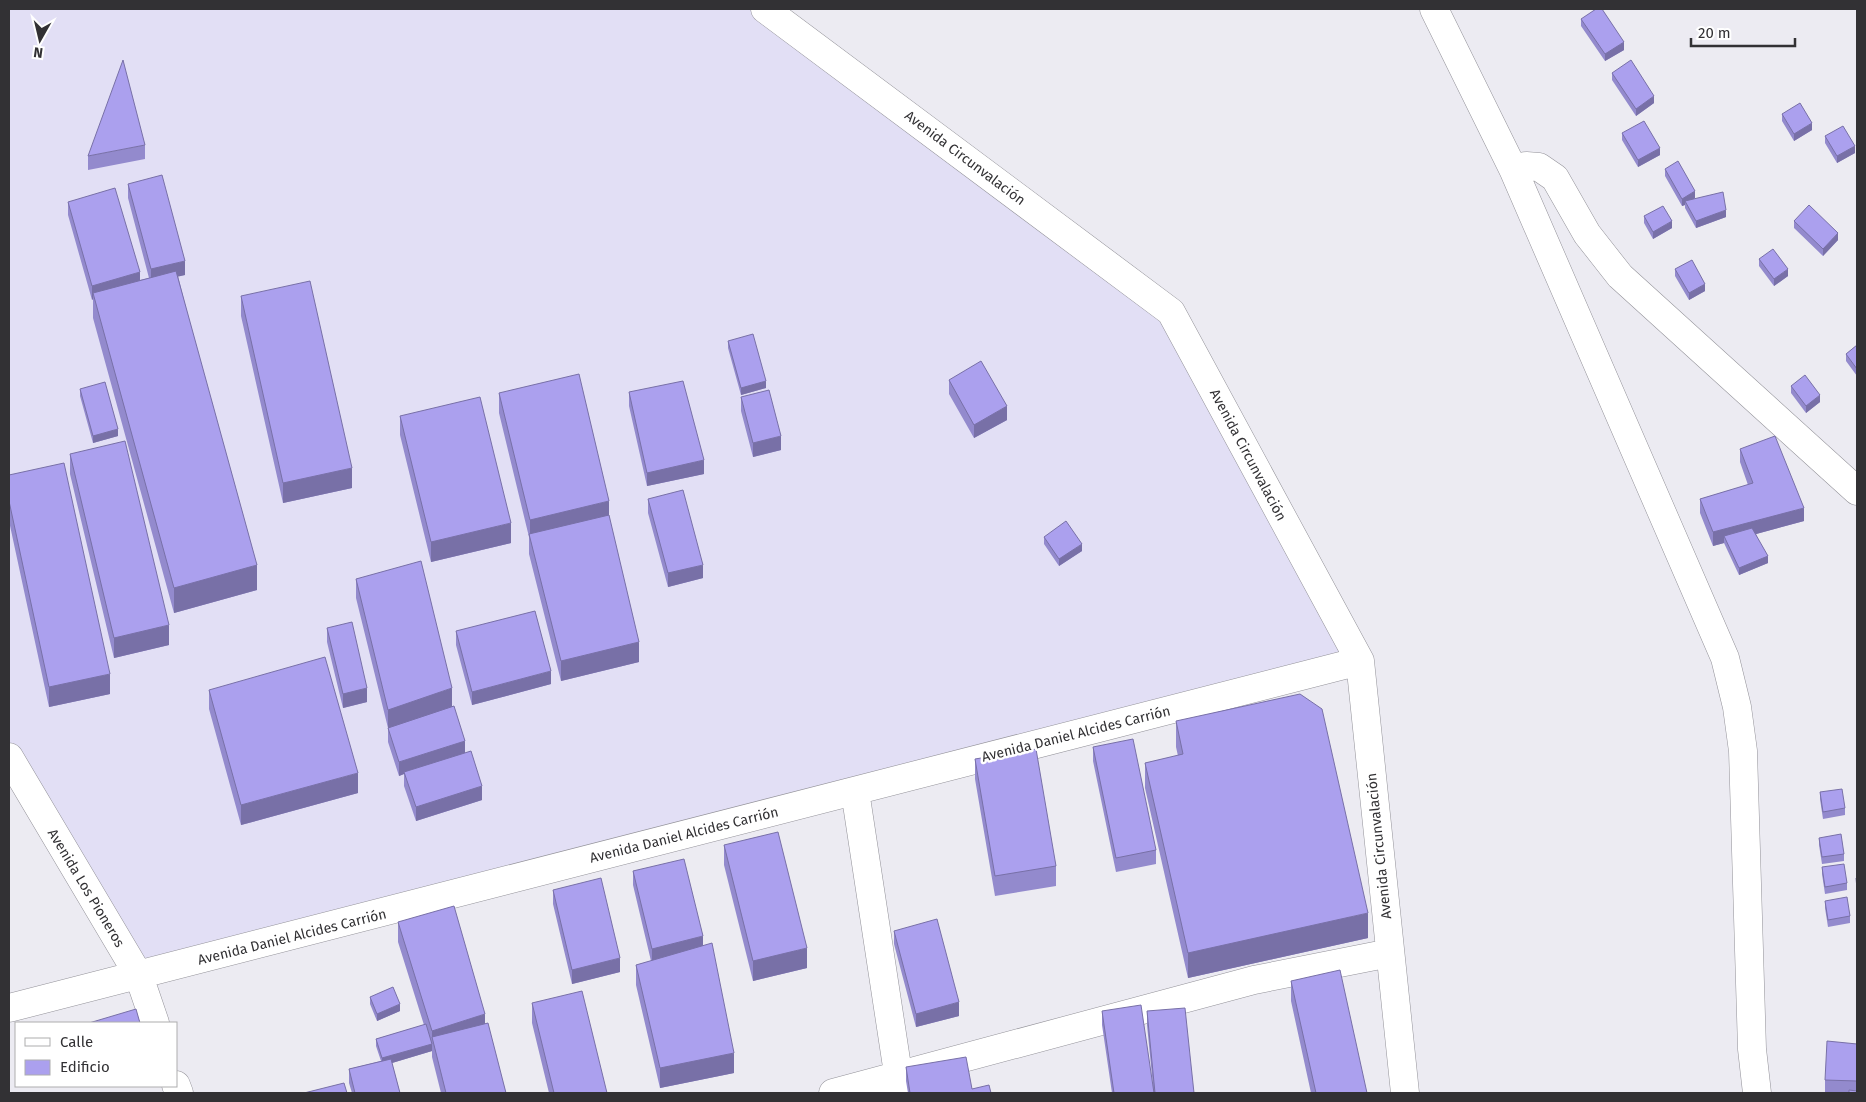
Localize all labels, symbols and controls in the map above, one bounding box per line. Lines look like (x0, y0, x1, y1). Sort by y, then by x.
north arrow (15, 15, 65, 65)
scale bar (1691, 15, 1795, 47)
text: 20 m (1698, 24, 1731, 42)
text: N (32, 43, 44, 61)
street label: Avenida Circunvalación (901, 107, 1029, 209)
street label: Avenida Circunvalación (1206, 386, 1290, 524)
street label: Avenida Daniel Alcides Carrión (980, 702, 1172, 766)
street label: Avenida Circunvalación (1363, 772, 1395, 920)
street label: Avenida Daniel Alcides Carrión (588, 803, 780, 867)
street label: Avenida Los Pioneros (44, 826, 128, 951)
street label: Avenida Daniel Alcides Carrión (196, 905, 388, 969)
legend (15, 1022, 178, 1087)
text: Calle (60, 1033, 93, 1051)
text: Edificio (60, 1058, 110, 1076)

